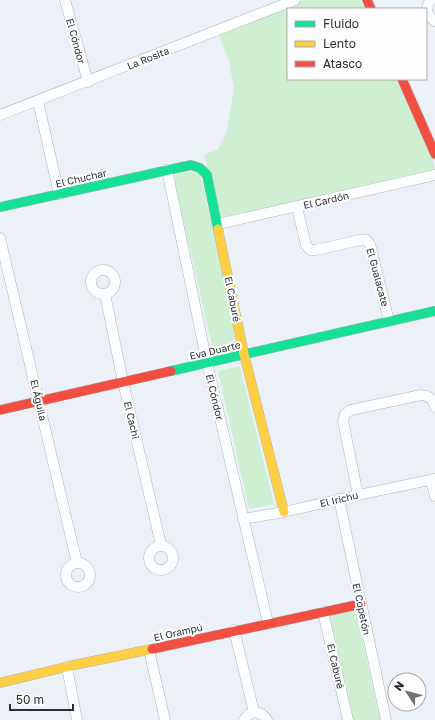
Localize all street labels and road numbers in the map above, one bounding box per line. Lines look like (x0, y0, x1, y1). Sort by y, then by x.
street label: El Cóndor (64, 17, 88, 65)
street label: La Rosita (125, 44, 171, 72)
street label: El Chuchar (54, 166, 108, 190)
street label: El Cardón (302, 189, 350, 211)
street label: El Gualacate (364, 246, 392, 308)
street label: El Caburé (223, 275, 243, 323)
street label: Eva Duarte (188, 338, 242, 362)
street label: El Cóndor (204, 373, 226, 421)
street label: El Águila (28, 378, 50, 422)
street label: El Cachi (122, 400, 142, 440)
street label: El Irichu (319, 489, 359, 509)
street label: El Copetón (351, 582, 373, 636)
street label: El Orampú (152, 621, 204, 643)
street label: El Caburé (325, 642, 347, 690)

